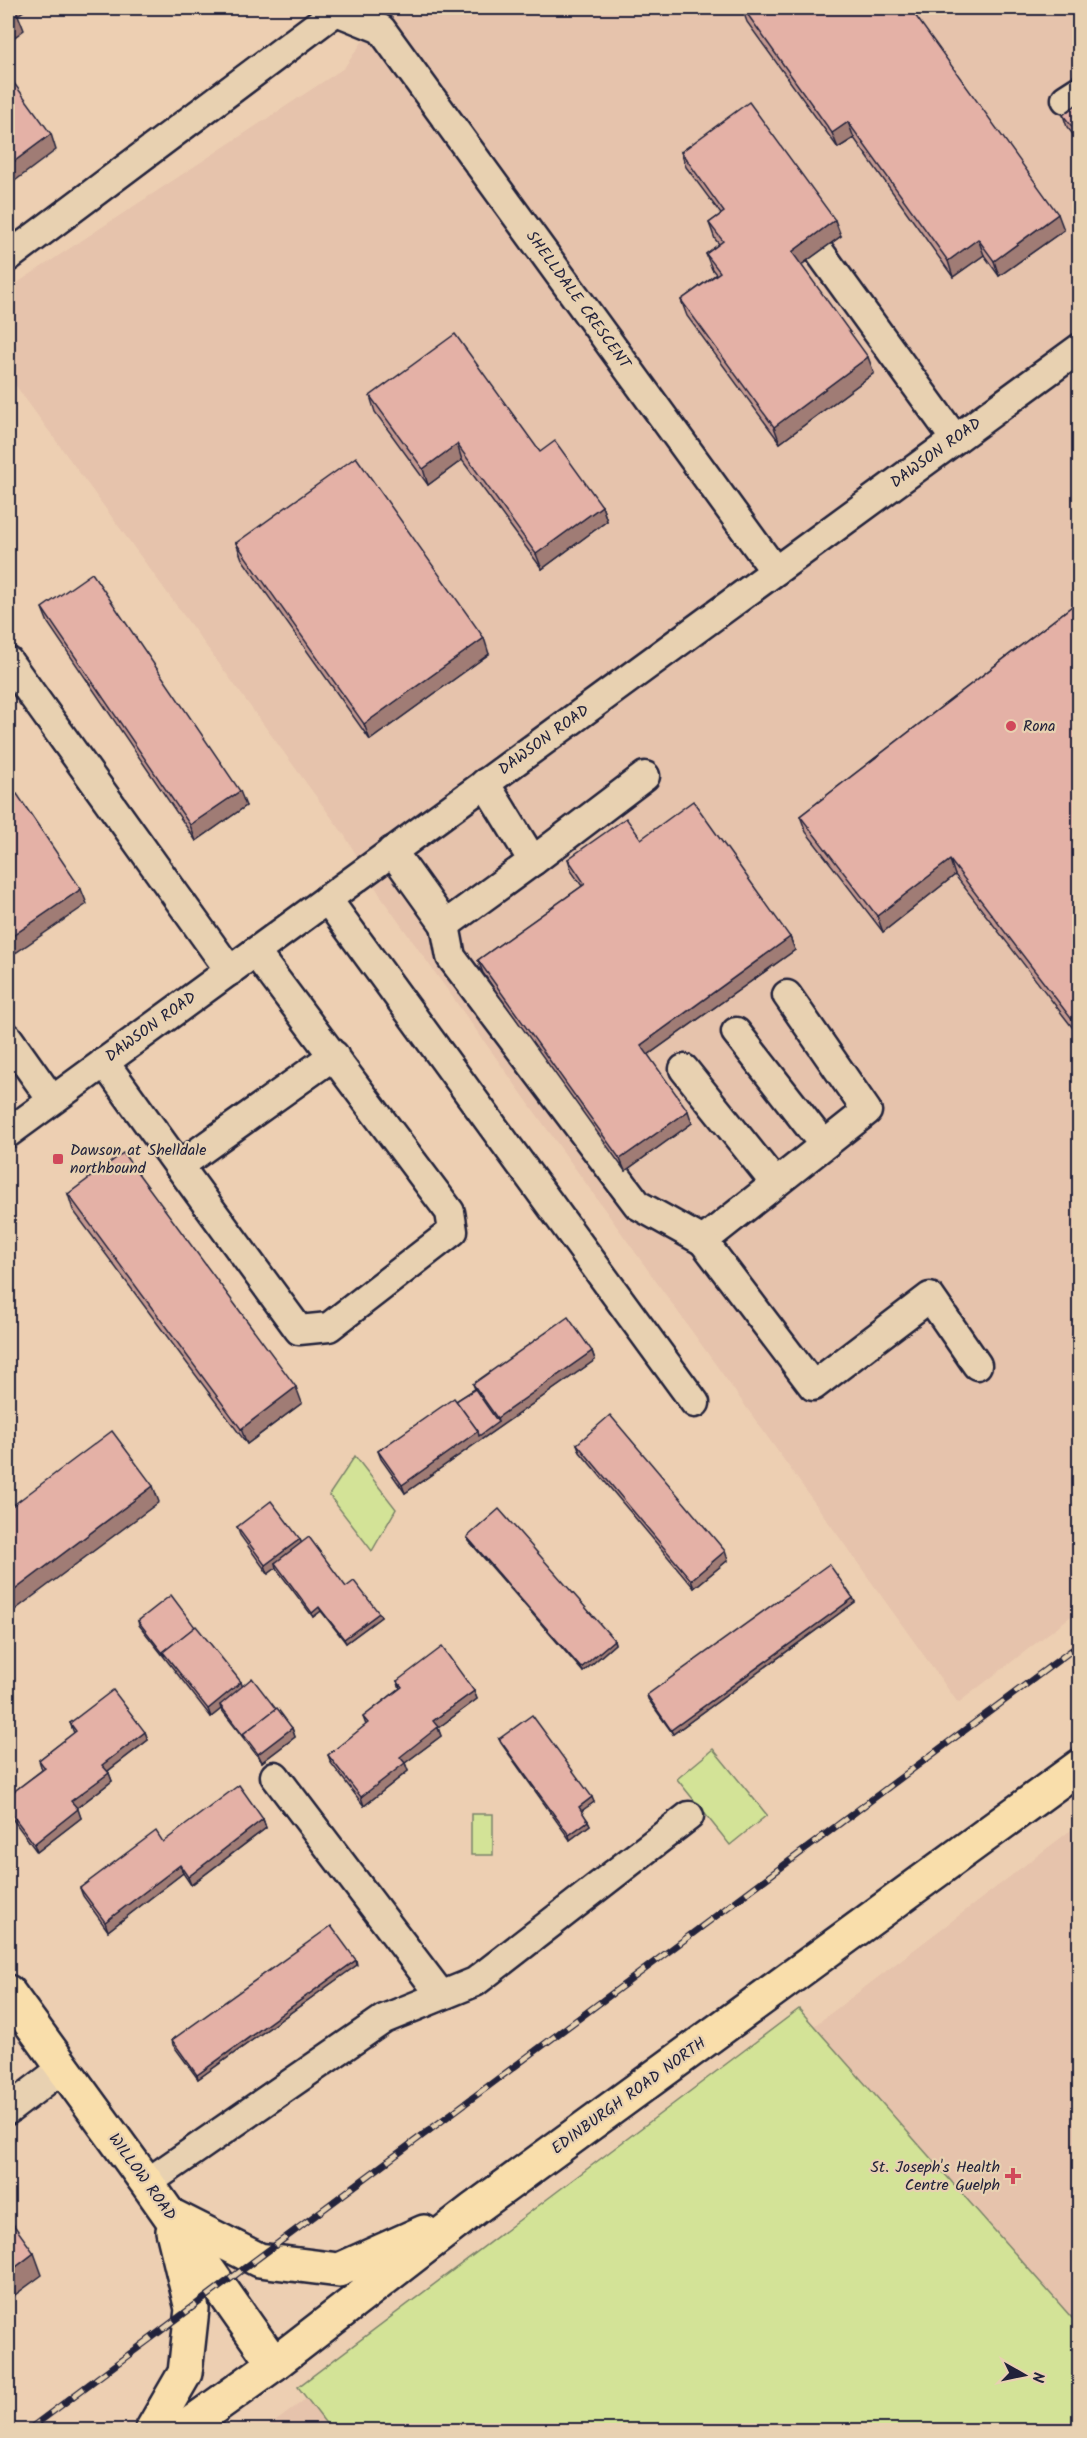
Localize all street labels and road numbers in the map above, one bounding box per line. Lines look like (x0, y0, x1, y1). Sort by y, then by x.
street label: SHELLDALE CRESCENT (519, 226, 638, 376)
street label: DAWSON ROAD (885, 411, 987, 495)
street label: DAWSON ROAD (493, 698, 595, 782)
street label: DAWSON ROAD (100, 985, 202, 1069)
street label: EDINBURGH ROAD NORTH (546, 2031, 712, 2161)
street label: WILLOW ROAD (102, 2128, 182, 2226)

